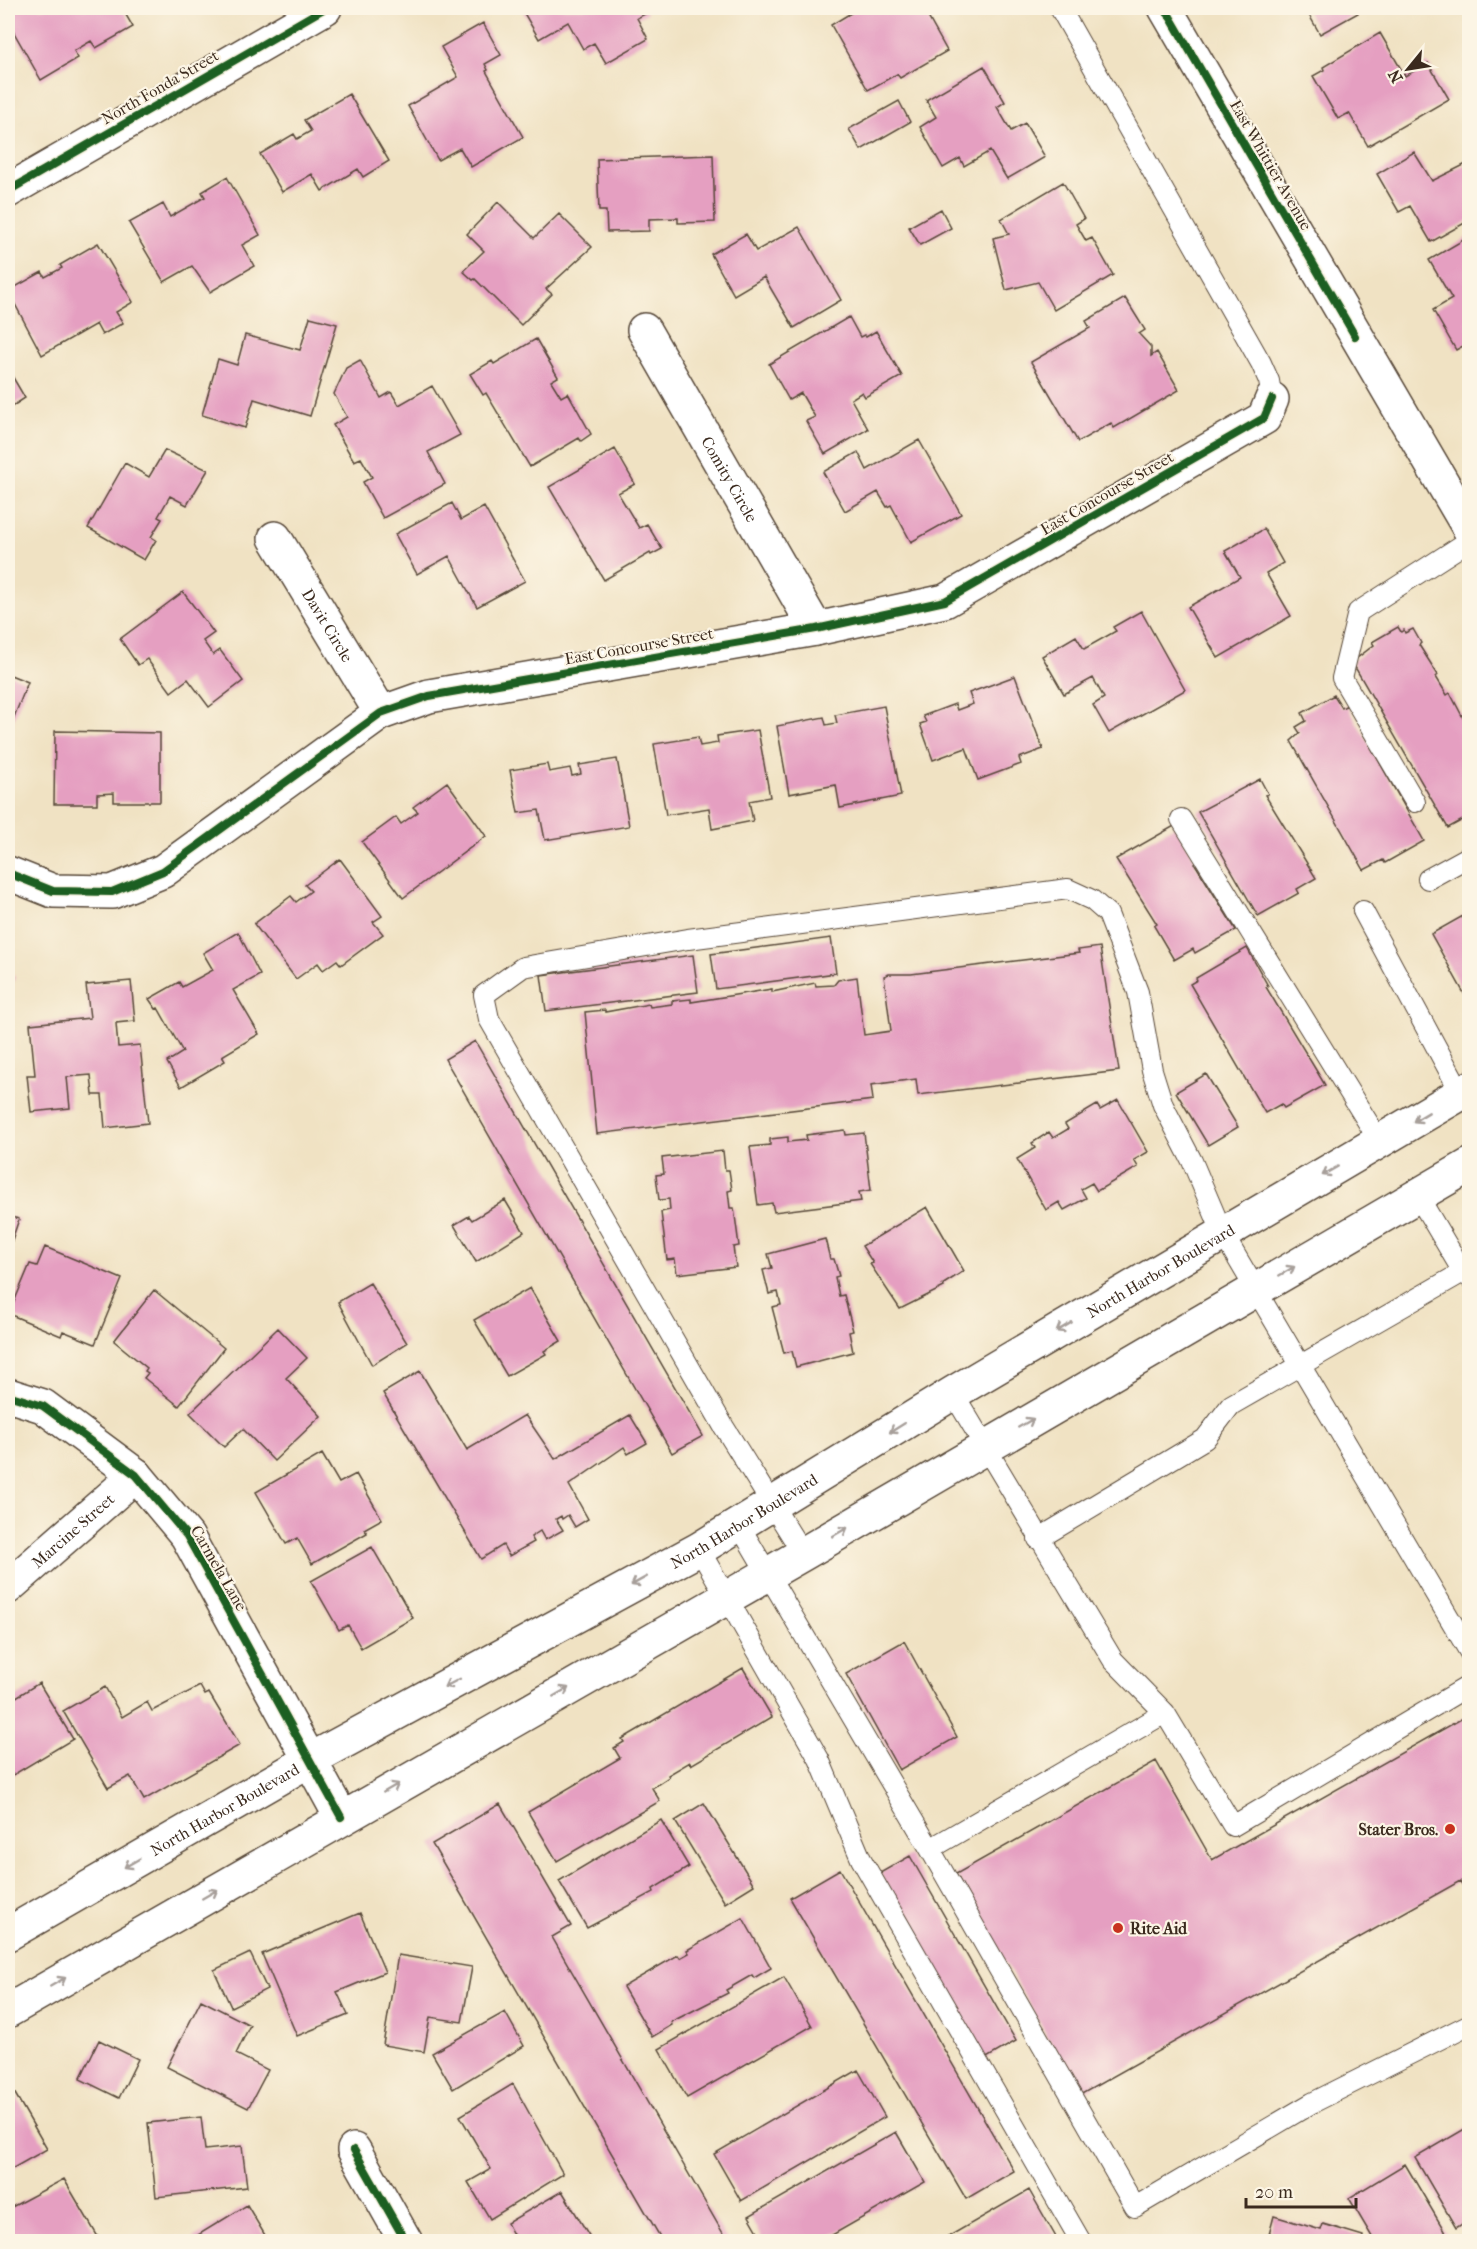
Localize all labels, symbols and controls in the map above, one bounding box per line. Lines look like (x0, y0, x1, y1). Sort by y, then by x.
north arrow (1378, 39, 1438, 99)
street label: North Fonda Street (98, 46, 222, 128)
text: N (1384, 65, 1407, 86)
street label: East Whittier Avenue (1226, 96, 1316, 234)
street label: Comity Circle (698, 433, 762, 525)
street label: East Concourse Street (1037, 447, 1177, 539)
street label: Davit Circle (298, 585, 357, 666)
street label: East Concourse Street (563, 624, 715, 668)
one-way arrow (1413, 1112, 1430, 1124)
one-way arrow (1322, 1166, 1339, 1178)
street label: North Harbor Boulevard (1083, 1219, 1238, 1322)
one-way arrow (1278, 1265, 1295, 1277)
one-way arrow (1056, 1322, 1073, 1334)
one-way arrow (1017, 1417, 1034, 1429)
one-way arrow (889, 1422, 906, 1434)
street label: North Harbor Boulevard (667, 1469, 821, 1572)
street label: Marcine Street (28, 1489, 118, 1572)
street label: Carmela Lane (187, 1522, 251, 1614)
one-way arrow (831, 1526, 848, 1538)
one-way arrow (631, 1576, 648, 1588)
one-way arrow (444, 1678, 462, 1689)
one-way arrow (552, 1686, 569, 1698)
street label: North Harbor Boulevard (147, 1759, 303, 1859)
one-way arrow (382, 1782, 400, 1793)
place label: Stater Bros. (1359, 1820, 1438, 1839)
marker: Stater Bros. (1443, 1822, 1457, 1836)
one-way arrow (124, 1857, 141, 1869)
one-way arrow (201, 1887, 218, 1899)
place label: Rite Aid (1130, 1919, 1188, 1938)
marker: Rite Aid (1111, 1921, 1125, 1935)
one-way arrow (49, 1975, 66, 1987)
scale bar (1246, 2171, 1356, 2209)
text: 20 m (1255, 2182, 1293, 2203)

